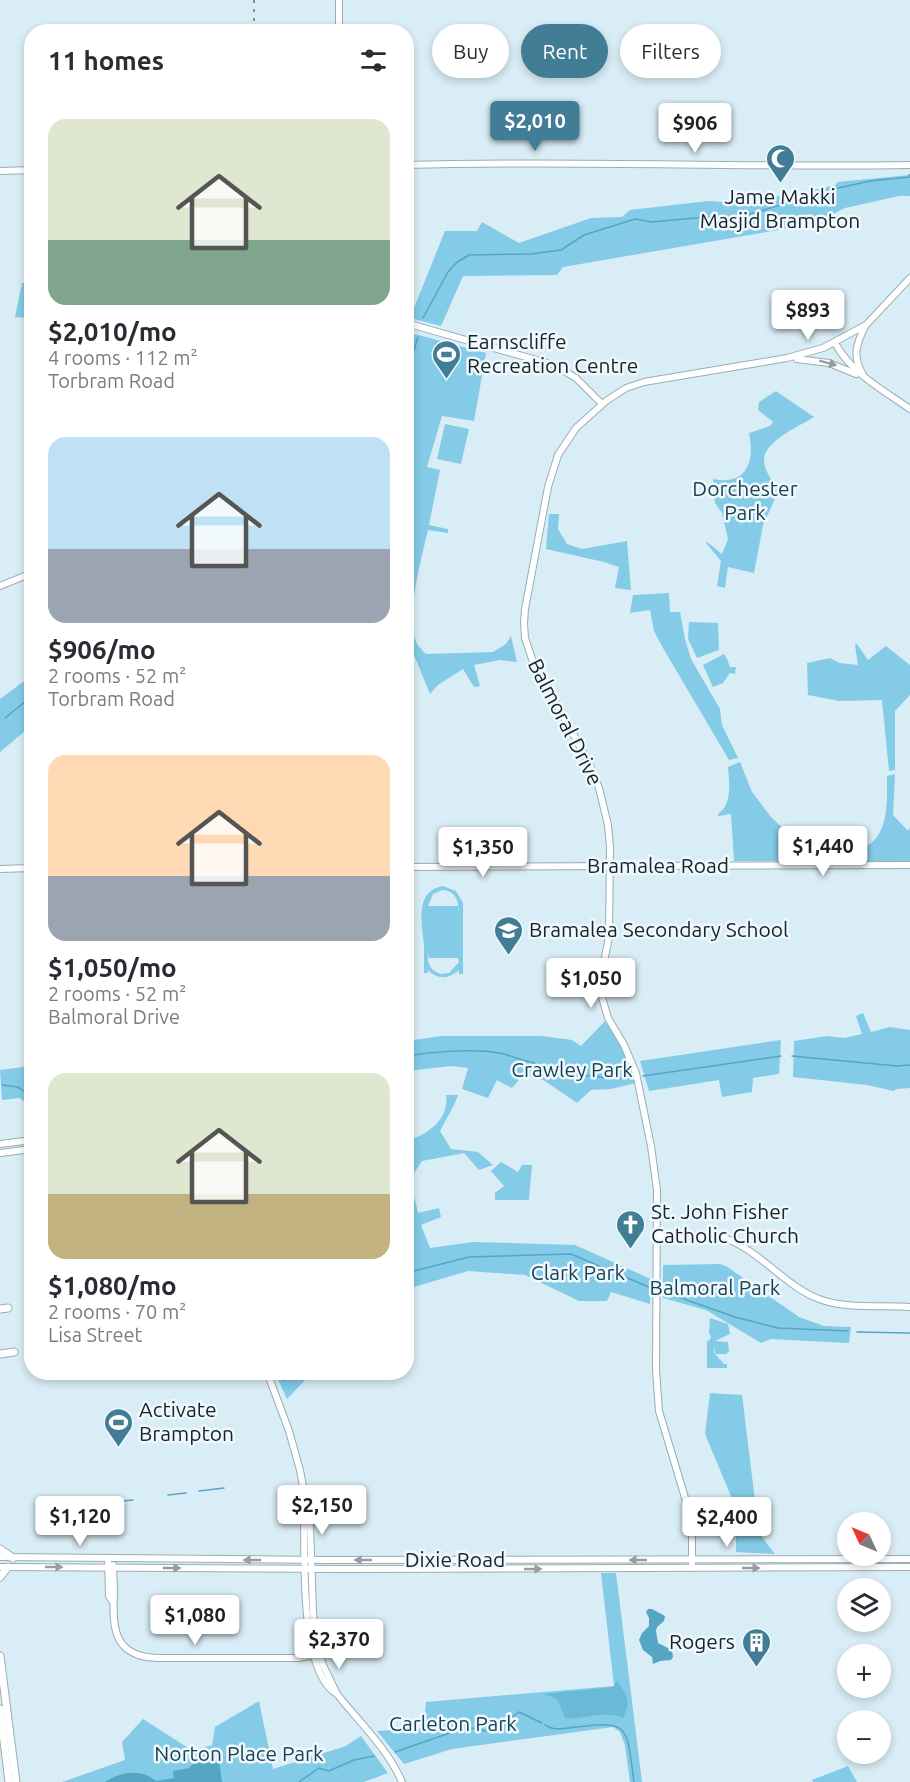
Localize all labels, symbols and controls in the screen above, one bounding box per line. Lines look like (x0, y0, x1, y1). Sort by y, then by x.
chip: Buy (432, 24, 509, 78)
chip: Rent (521, 24, 608, 78)
chip: Filters (620, 24, 721, 78)
icon: filters (357, 44, 390, 77)
text: 11 homes (48, 46, 164, 75)
pin: $2,010 (486, 101, 584, 152)
pin: $906 (659, 103, 731, 154)
text: $2,010 (504, 109, 566, 132)
text: $906 (672, 111, 718, 134)
mosque icon: Jame Makki Masjid Brampton (764, 142, 796, 184)
icon: home (165, 158, 273, 266)
place label: Jame Makki Masjid Brampton (700, 184, 860, 232)
pin: $893 (772, 290, 844, 341)
text: $893 (785, 298, 831, 321)
text: $2,010/mo (48, 317, 177, 346)
place label: Earnscliffe Recreation Centre (467, 329, 638, 377)
sports icon: Earnscliffe Recreation Centre (430, 338, 462, 380)
text: 4 rooms · 112 m² (48, 346, 198, 369)
one-way arrow (819, 359, 837, 368)
text: Torbram Road (48, 369, 175, 392)
icon: home (165, 476, 273, 584)
park label: Dorchester Park (692, 476, 798, 524)
text: $906/mo (48, 635, 156, 664)
street label: Balmoral Drive (524, 654, 608, 789)
text: 2 rooms · 52 m² (48, 664, 186, 687)
text: Torbram Road (48, 687, 175, 710)
icon: home (165, 794, 273, 902)
pin: $1,440 (774, 826, 872, 877)
pin: $1,350 (434, 827, 532, 878)
text: $1,440 (792, 834, 854, 857)
text: $1,350 (452, 835, 514, 858)
street label: Bramalea Road (587, 853, 729, 877)
school or university icon: Bramalea Secondary School (492, 914, 524, 956)
place label: Bramalea Secondary School (529, 917, 789, 941)
text: $1,050/mo (48, 953, 177, 982)
pin: $1,050 (542, 958, 640, 1009)
text: $1,050 (560, 966, 622, 989)
text: 2 rooms · 52 m² (48, 982, 186, 1005)
text: Balmoral Drive (48, 1005, 180, 1028)
park label: Crawley Park (511, 1057, 633, 1081)
icon: home (165, 1112, 273, 1220)
place label: St. John Fisher Catholic Church (651, 1199, 799, 1247)
church icon: St. John Fisher Catholic Church (614, 1208, 646, 1250)
park label: Clark Park (531, 1260, 626, 1284)
text: $1,080/mo (48, 1271, 177, 1300)
park label: Balmoral Park (650, 1275, 781, 1299)
text: 2 rooms · 70 m² (48, 1300, 186, 1323)
text: Lisa Street (48, 1323, 142, 1346)
place label: Activate Brampton (139, 1397, 234, 1445)
sports icon: Activate Brampton (102, 1406, 134, 1448)
pin: $2,150 (273, 1485, 371, 1536)
text: $2,150 (291, 1493, 353, 1516)
pin: $1,120 (31, 1496, 129, 1547)
pin: $2,400 (678, 1497, 776, 1548)
text: $1,120 (49, 1504, 111, 1527)
text: $2,400 (696, 1505, 758, 1528)
north arrow (837, 1512, 891, 1566)
map controls (837, 1512, 891, 1764)
street label: Dixie Road (405, 1547, 505, 1571)
one-way arrow (243, 1555, 262, 1565)
one-way arrow (353, 1555, 372, 1565)
one-way arrow (628, 1555, 647, 1565)
one-way arrow (44, 1562, 63, 1572)
one-way arrow (162, 1563, 181, 1573)
one-way arrow (741, 1563, 760, 1573)
one-way arrow (523, 1564, 542, 1574)
button: layers (837, 1578, 891, 1632)
pin: $1,080 (146, 1595, 244, 1646)
text: $1,080 (164, 1603, 226, 1626)
pin: $2,370 (290, 1619, 388, 1670)
building icon: Rogers (740, 1626, 772, 1668)
text: $2,370 (308, 1627, 370, 1650)
place label: Rogers (669, 1629, 735, 1653)
button: + (837, 1644, 891, 1698)
button: − (837, 1710, 891, 1764)
park label: Carleton Park (389, 1711, 517, 1735)
park label: Norton Place Park (154, 1741, 324, 1765)

